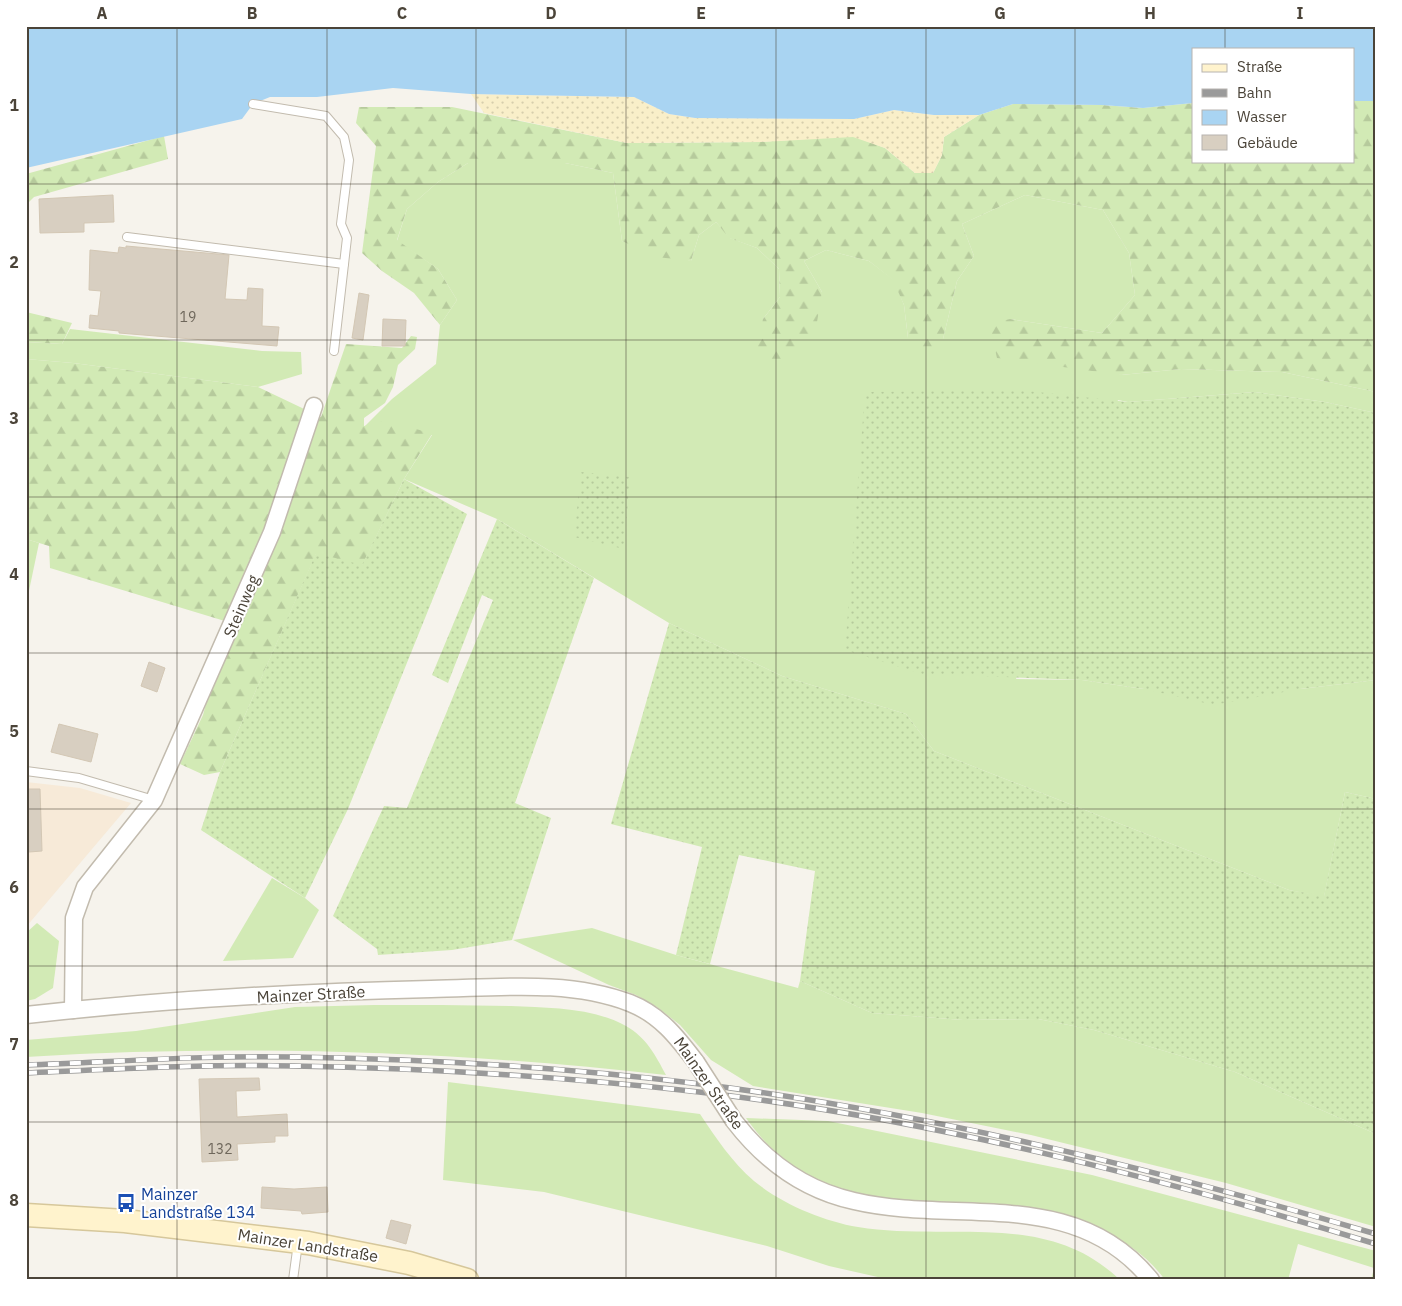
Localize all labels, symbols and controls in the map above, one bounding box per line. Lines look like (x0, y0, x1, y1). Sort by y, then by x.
text: A (97, 3, 108, 23)
text: B (247, 3, 258, 23)
text: C (397, 3, 407, 23)
text: D (545, 3, 557, 23)
text: E (696, 3, 706, 23)
text: F (846, 3, 856, 23)
text: G (994, 3, 1006, 23)
text: H (1144, 3, 1156, 23)
text: I (1297, 3, 1304, 23)
legend (1192, 48, 1354, 162)
text: Straße (1237, 57, 1282, 76)
text: Bahn (1237, 83, 1272, 102)
text: 1 (9, 95, 19, 115)
text: Wasser (1237, 107, 1287, 126)
text: Gebäude (1237, 133, 1298, 152)
text: 2 (9, 252, 19, 272)
house number: 19 (180, 308, 196, 326)
text: 3 (9, 408, 19, 428)
text: 4 (9, 564, 19, 584)
street label: Steinweg (219, 571, 263, 640)
text: 5 (9, 721, 19, 741)
text: 6 (9, 877, 19, 897)
street label: Mainzer Straße (256, 981, 366, 1007)
street label: Mainzer Straße (670, 1033, 748, 1133)
text: 7 (9, 1034, 19, 1054)
house number: 132 (207, 1140, 233, 1158)
place label: Mainzer Landstraße 134 (141, 1184, 255, 1222)
text: 8 (9, 1190, 19, 1210)
bus stop icon: Mainzer Landstraße 134 (115, 1192, 137, 1214)
street label: Mainzer Landstraße (236, 1224, 380, 1266)

